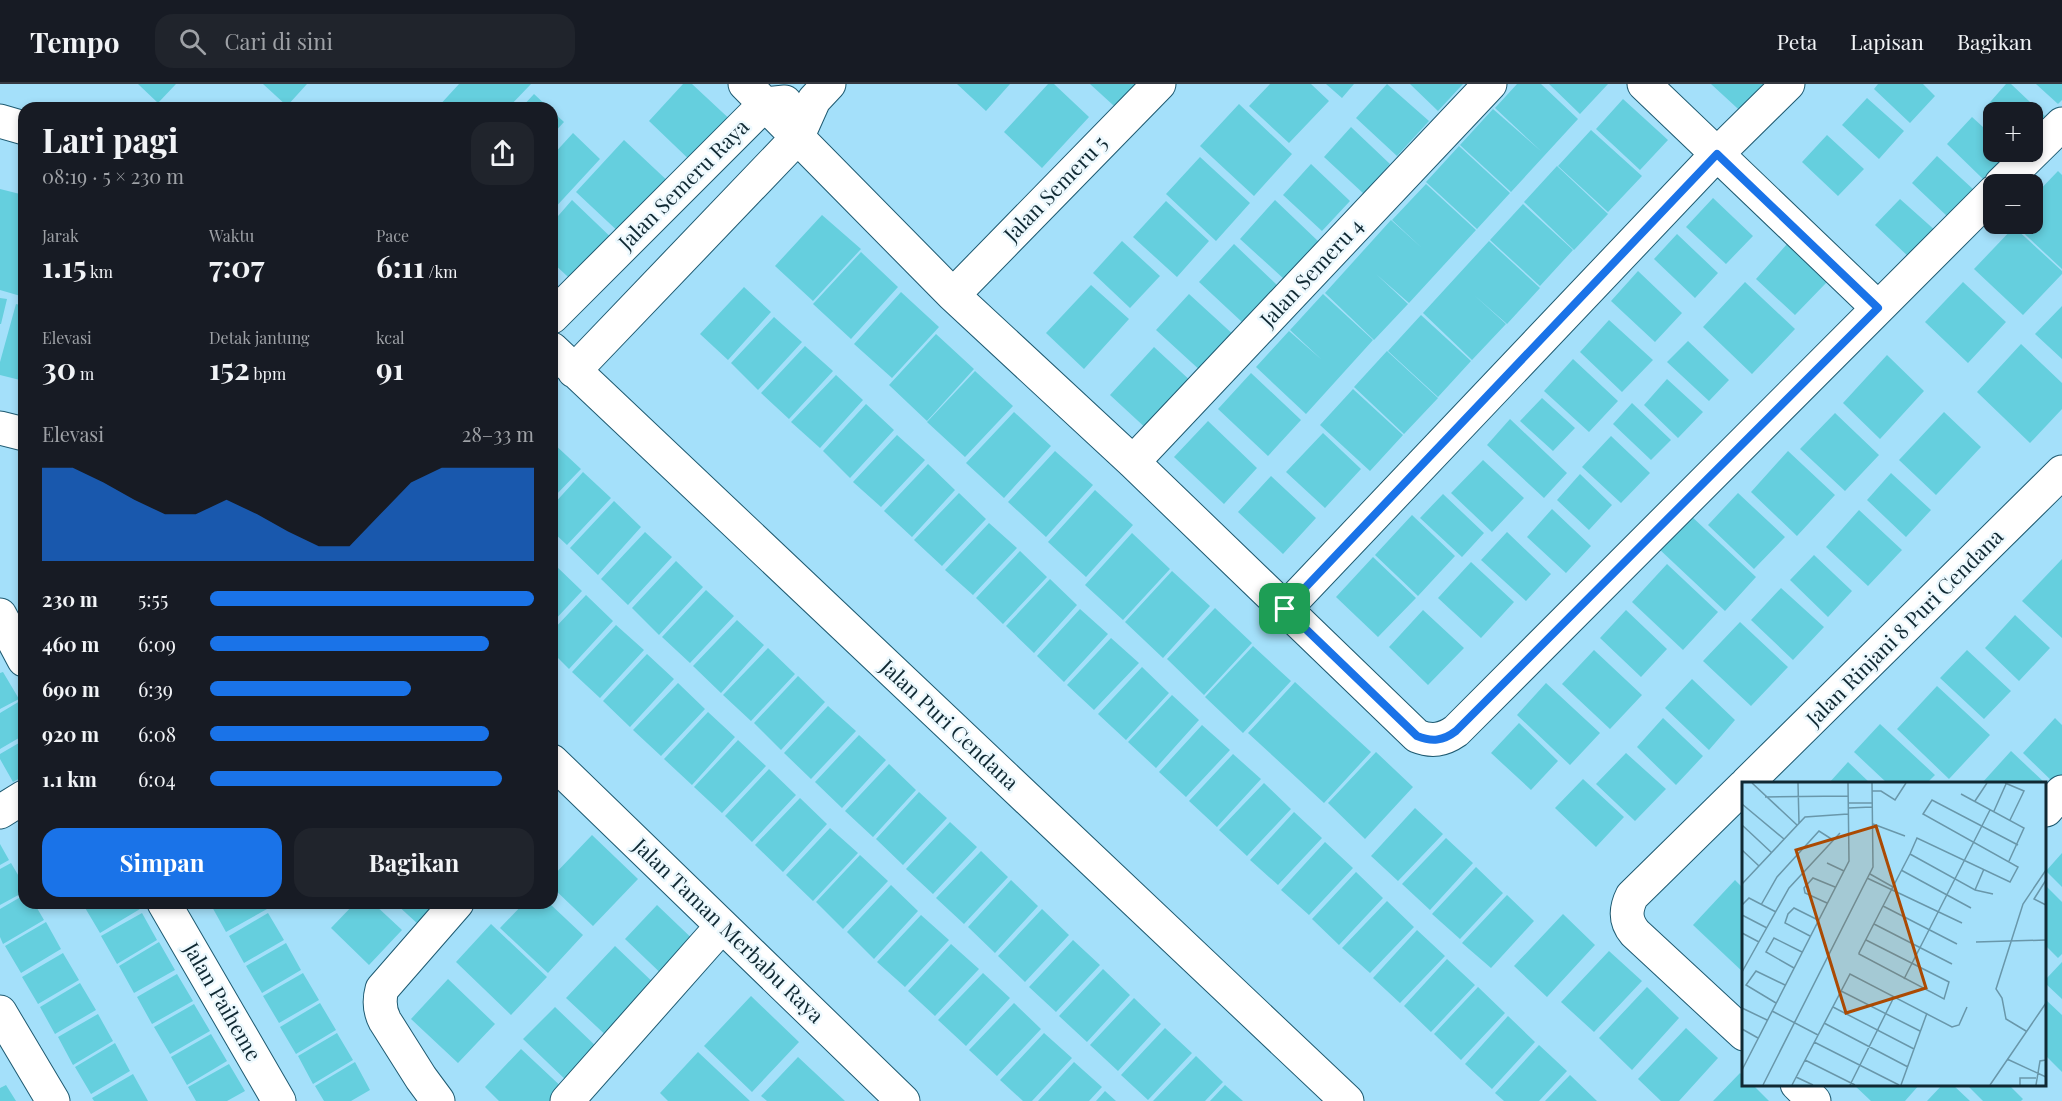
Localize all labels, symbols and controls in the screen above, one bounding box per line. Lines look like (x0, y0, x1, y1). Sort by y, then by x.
search box (155, 14, 575, 68)
text: Tempo (30, 23, 119, 60)
icon: search (176, 25, 209, 58)
text: Cari di sini (224, 26, 333, 56)
text: Peta (1777, 27, 1817, 55)
text: Lapisan (1850, 27, 1924, 55)
text: Bagikan (1957, 27, 2032, 55)
map controls (1983, 102, 2043, 234)
button: + (1983, 102, 2043, 162)
street label: Jalan Semeru Raya (610, 112, 754, 256)
text: Lari pagi (42, 117, 178, 161)
button: share (471, 122, 534, 185)
street label: Jalan Semeru 5 (996, 128, 1112, 248)
text: 08:19 · 5 × 230 m (42, 162, 184, 189)
button: − (1983, 174, 2043, 234)
street label: Jalan Semeru 4 (1252, 211, 1368, 333)
text: Jarak (42, 225, 79, 246)
text: Waktu (209, 225, 254, 246)
text: Pace (376, 225, 409, 246)
text: 1.15 (42, 246, 87, 286)
text: 7:07 (209, 246, 264, 286)
text: 6:11 (376, 246, 425, 286)
text: km (87, 261, 113, 282)
text: /km (425, 261, 457, 282)
text: Elevasi (42, 327, 92, 348)
text: Detak jantung (209, 327, 309, 348)
text: kcal (376, 327, 405, 348)
text: 30 (42, 348, 76, 388)
text: 152 (209, 348, 250, 388)
text: 91 (376, 348, 404, 388)
text: m (76, 363, 94, 384)
text: bpm (250, 363, 286, 384)
text: Elevasi (42, 420, 104, 447)
text: 28–33 m (462, 420, 534, 447)
street label: Jalan Rinjani 8 Puri Cendana (1798, 522, 2009, 732)
pin (1259, 583, 1310, 634)
text: 230 m (42, 585, 98, 612)
text: 5:55 (138, 585, 168, 612)
icon: arrive (1268, 592, 1301, 625)
text: 460 m (42, 630, 99, 657)
text: 6:09 (138, 630, 176, 657)
street label: Jalan Puri Cendana (874, 651, 1026, 795)
text: 690 m (42, 675, 100, 702)
text: 6:39 (138, 675, 173, 702)
text: 920 m (42, 720, 99, 747)
text: 6:08 (138, 720, 176, 747)
text: 1.1 km (42, 765, 97, 792)
text: 6:04 (138, 765, 176, 792)
inset map (1742, 782, 2047, 1086)
button: Simpan (42, 828, 282, 897)
button: Bagikan (294, 828, 534, 897)
street label: Jalan Taman Merbabu Raya (627, 830, 831, 1028)
street label: Jalan Paiheme (178, 936, 269, 1065)

